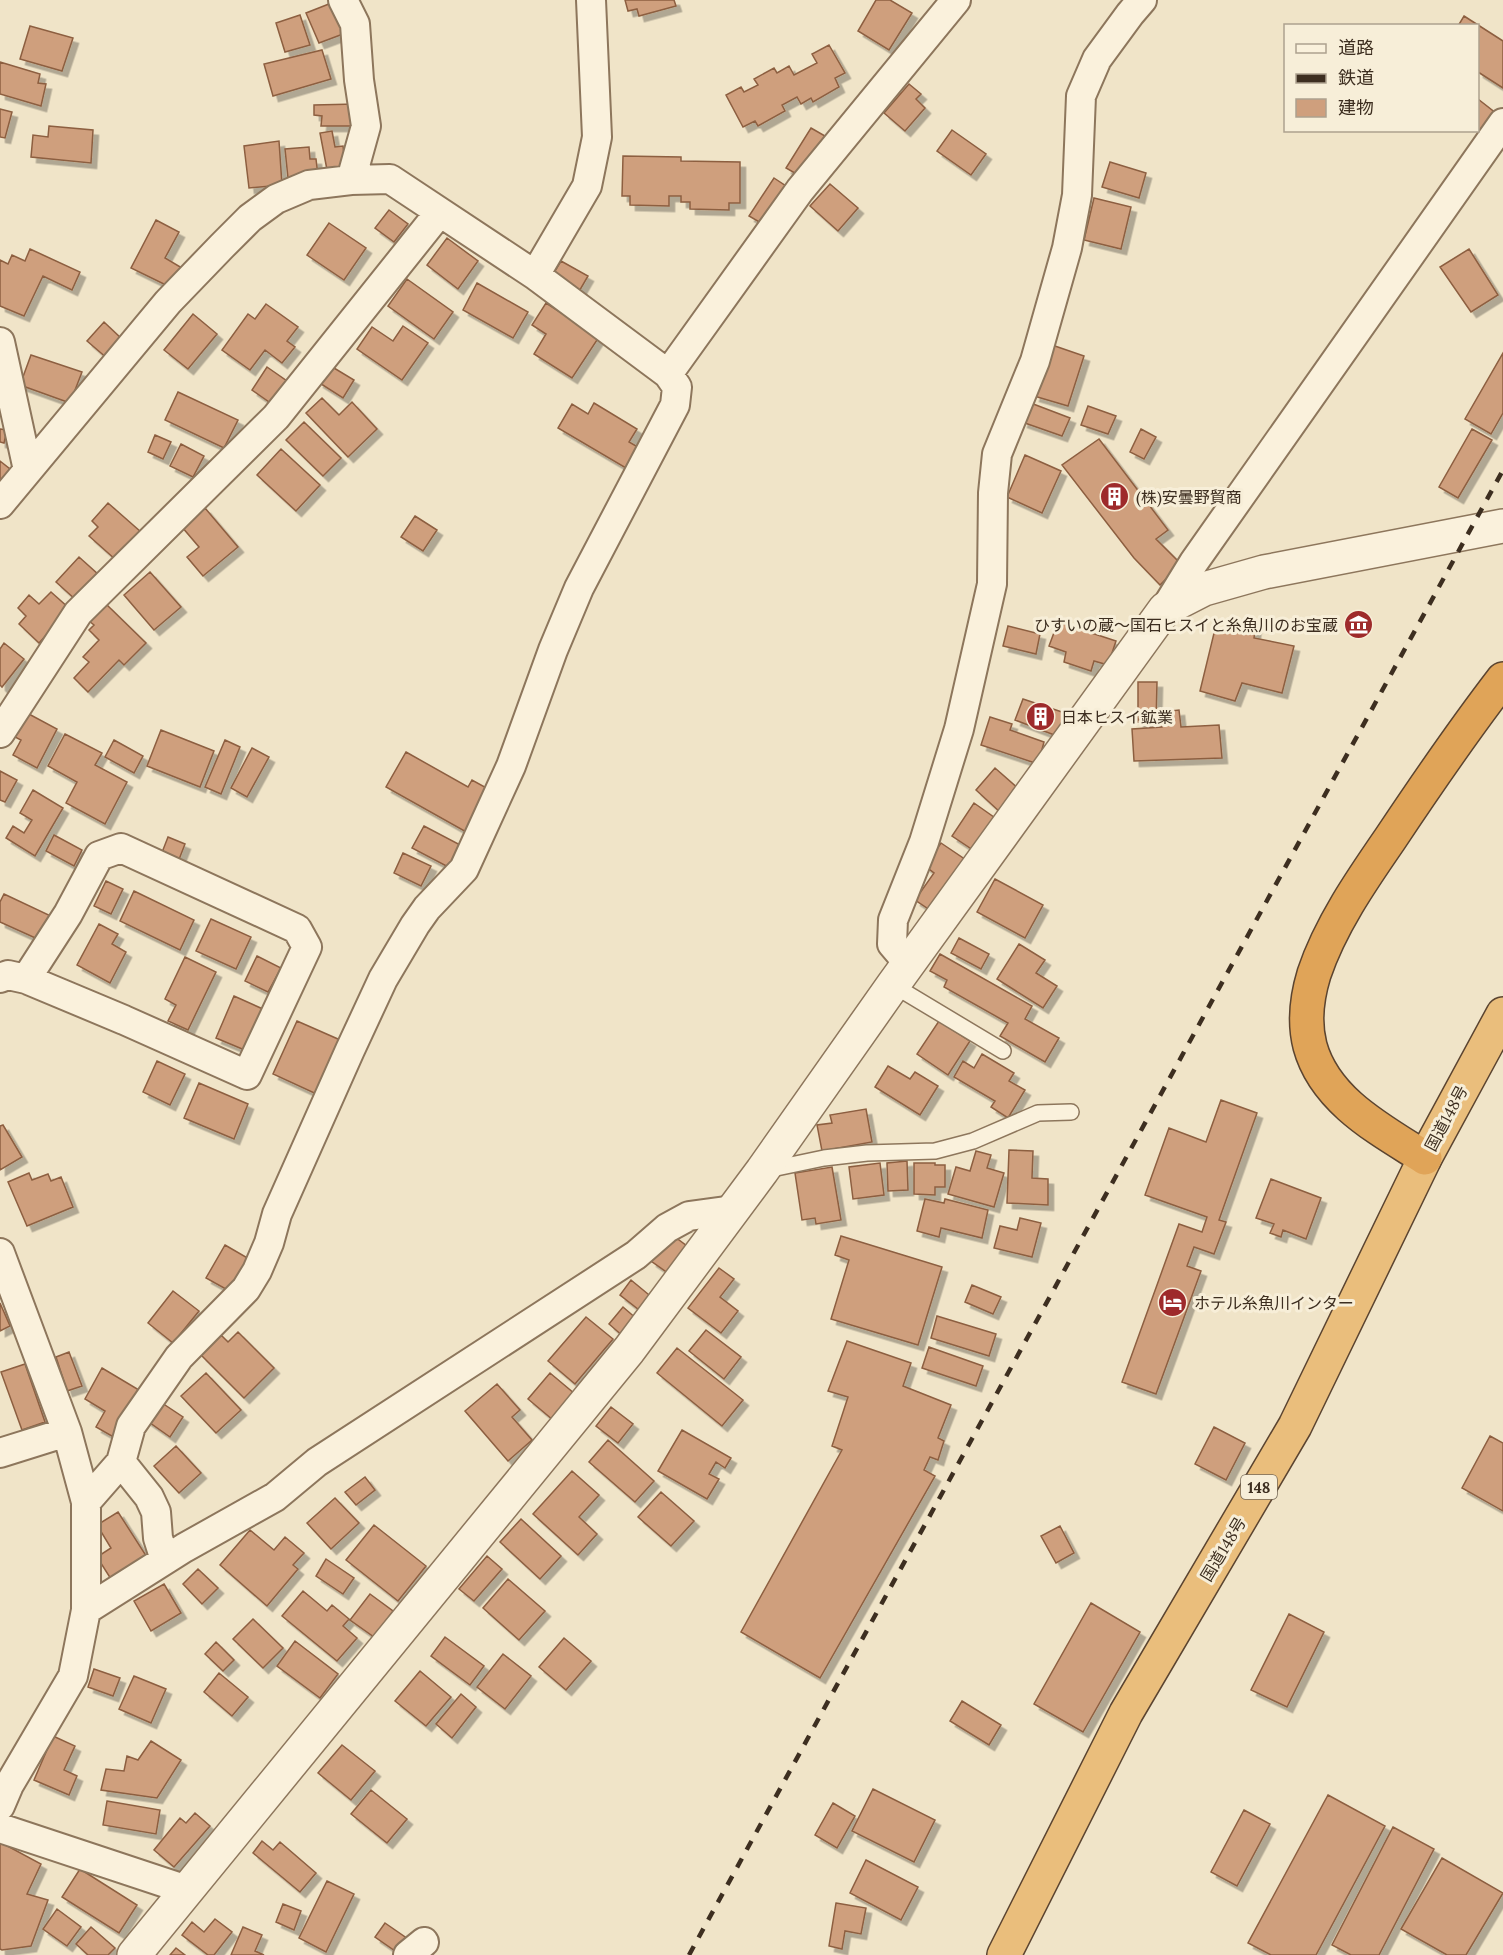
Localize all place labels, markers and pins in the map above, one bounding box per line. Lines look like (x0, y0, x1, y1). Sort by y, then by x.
building icon: (株)安曇野貿商 (1099, 481, 1131, 513)
place label: (株)安曇野貿商 (1136, 487, 1242, 508)
museum icon: ひすいの蔵～国石ヒスイと糸魚川のお宝蔵 (1343, 609, 1375, 641)
place label: ひすいの蔵～国石ヒスイと糸魚川のお宝蔵 (1034, 615, 1338, 635)
building icon: 日本ヒスイ鉱業 (1024, 701, 1056, 733)
place label: 日本ヒスイ鉱業 (1061, 707, 1173, 727)
hotel icon: ホテル糸魚川インター (1157, 1287, 1189, 1319)
place label: ホテル糸魚川インター (1194, 1293, 1354, 1313)

